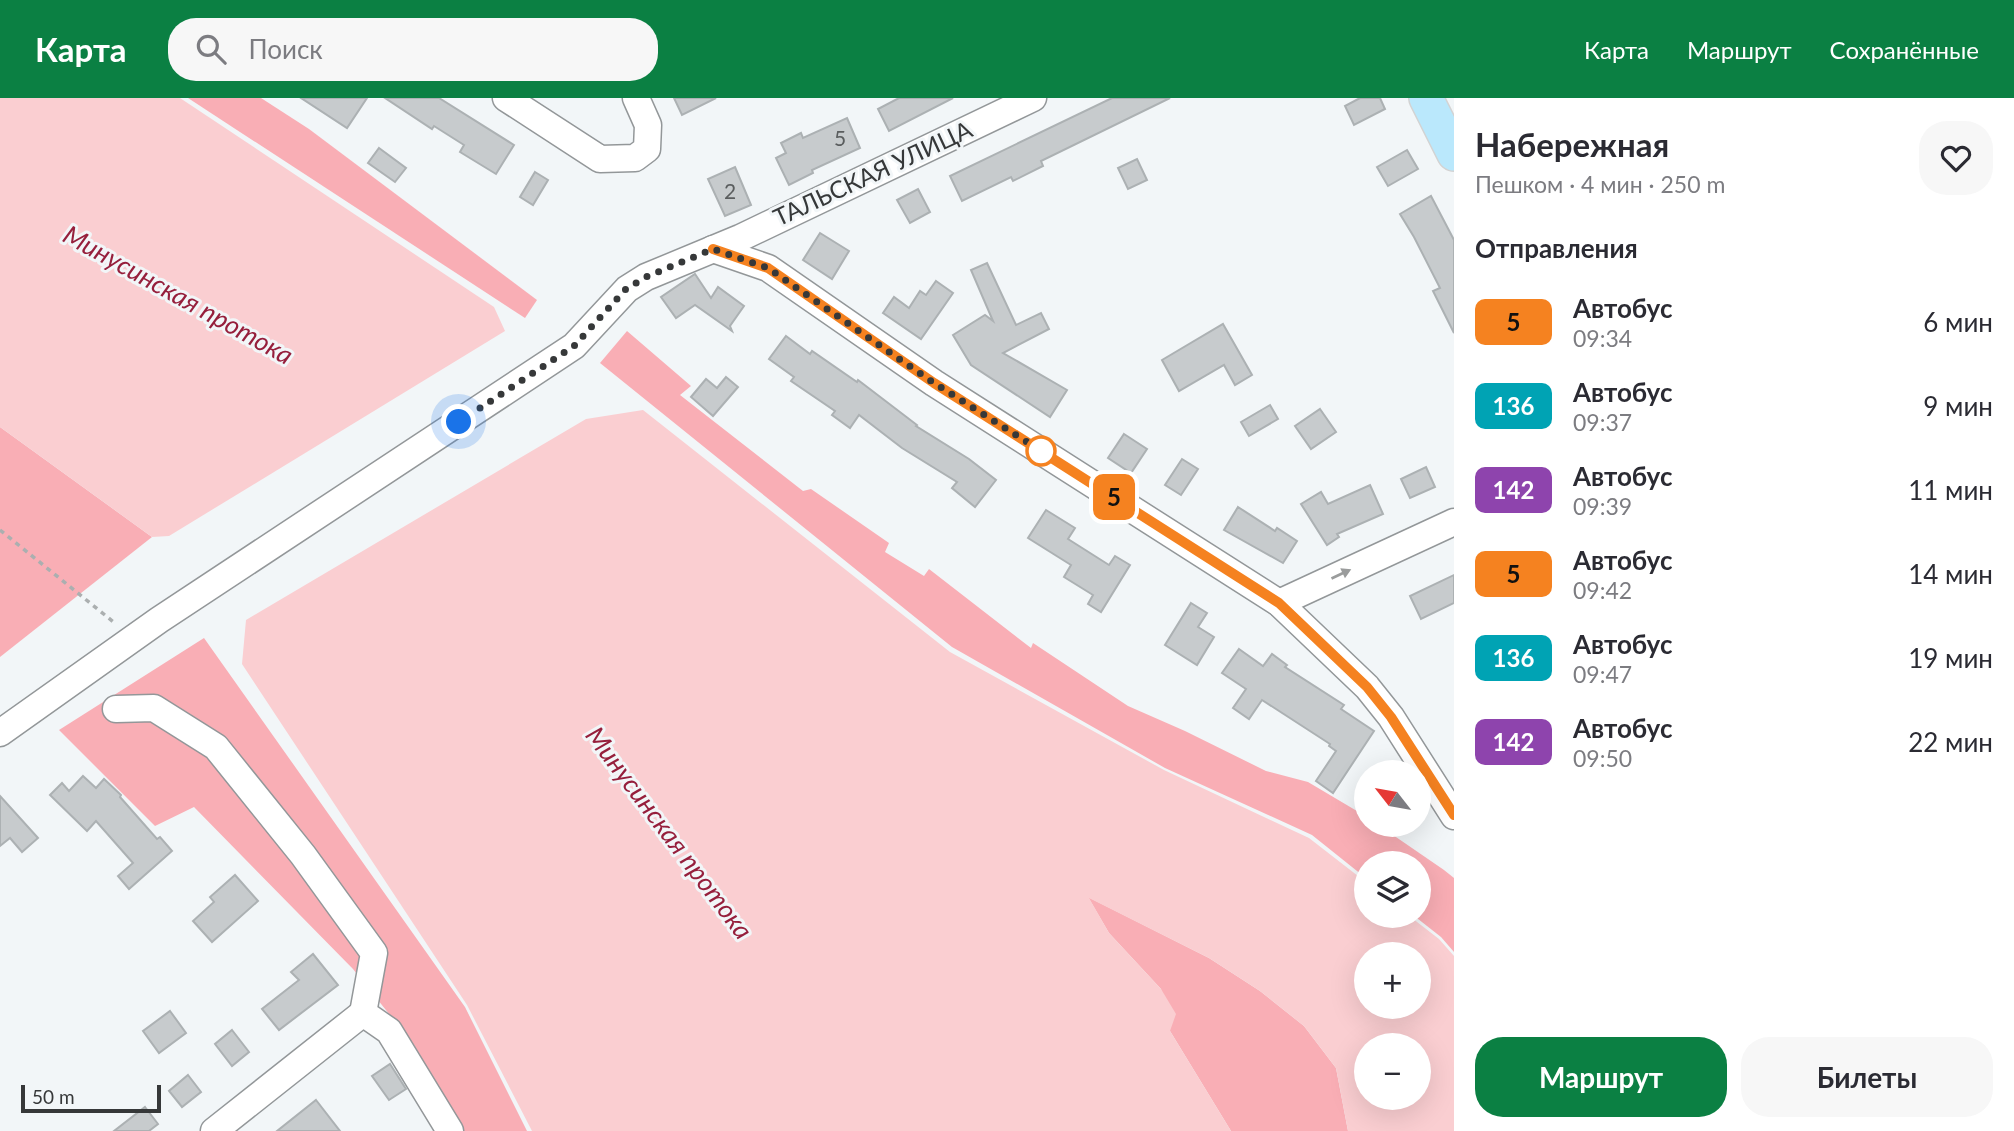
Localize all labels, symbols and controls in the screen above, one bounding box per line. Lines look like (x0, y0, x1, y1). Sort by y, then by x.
search box (168, 18, 658, 81)
text: Карта (35, 29, 126, 69)
icon: search (192, 30, 230, 68)
text: Поиск (248, 33, 323, 65)
text: Карта (1584, 35, 1649, 64)
text: Маршрут (1687, 35, 1792, 64)
text: Сохранённые (1830, 35, 1979, 64)
street label: ТАЛЬСКАЯ УЛИЦА (768, 114, 977, 231)
button: heart (1919, 121, 1993, 195)
text: Набережная (1475, 124, 1669, 164)
house number: 5 (834, 125, 846, 150)
text: Пешком · 4 мин · 250 m (1475, 170, 1725, 198)
house number: 2 (724, 178, 736, 203)
water label: Минусинская протока (58, 218, 299, 371)
text: Отправления (1475, 232, 1638, 264)
text: Автобус (1573, 292, 1672, 324)
text: 6 мин (1923, 306, 1993, 338)
text: 5 (1507, 307, 1520, 336)
text: 09:34 (1573, 324, 1632, 352)
text: Автобус (1573, 376, 1672, 408)
text: 9 мин (1923, 390, 1993, 422)
text: 136 (1493, 391, 1534, 420)
your location (441, 404, 476, 439)
text: 09:37 (1573, 408, 1632, 436)
unlabelled marker (1026, 436, 1056, 466)
text: Автобус (1573, 460, 1672, 492)
line badge: 5 (1091, 474, 1137, 520)
text: 11 мин (1908, 474, 1993, 506)
text: 142 (1493, 475, 1534, 504)
text: 5 (1107, 482, 1121, 511)
text: 09:39 (1573, 492, 1632, 520)
text: Автобус (1573, 544, 1672, 576)
text: 14 мин (1908, 558, 1993, 590)
text: 5 (1507, 559, 1520, 588)
one-way arrow (1331, 568, 1352, 579)
text: 09:42 (1573, 576, 1632, 604)
text: Автобус (1573, 628, 1672, 660)
text: 19 мин (1908, 642, 1993, 674)
text: 136 (1493, 643, 1534, 672)
text: 09:47 (1573, 660, 1632, 688)
text: Автобус (1573, 712, 1672, 744)
water label: Минусинская протока (579, 720, 760, 945)
text: 22 мин (1908, 726, 1993, 758)
text: 142 (1493, 727, 1534, 756)
text: 09:50 (1573, 744, 1632, 772)
north arrow (1354, 760, 1432, 836)
map controls (1354, 760, 1431, 1110)
button: layers (1354, 851, 1431, 928)
button: + (1354, 942, 1431, 1019)
button: − (1354, 1033, 1431, 1110)
button: Маршрут (1475, 1037, 1727, 1117)
button: Билеты (1741, 1037, 1993, 1117)
scale bar (21, 1082, 161, 1114)
text: 50 m (32, 1085, 75, 1108)

